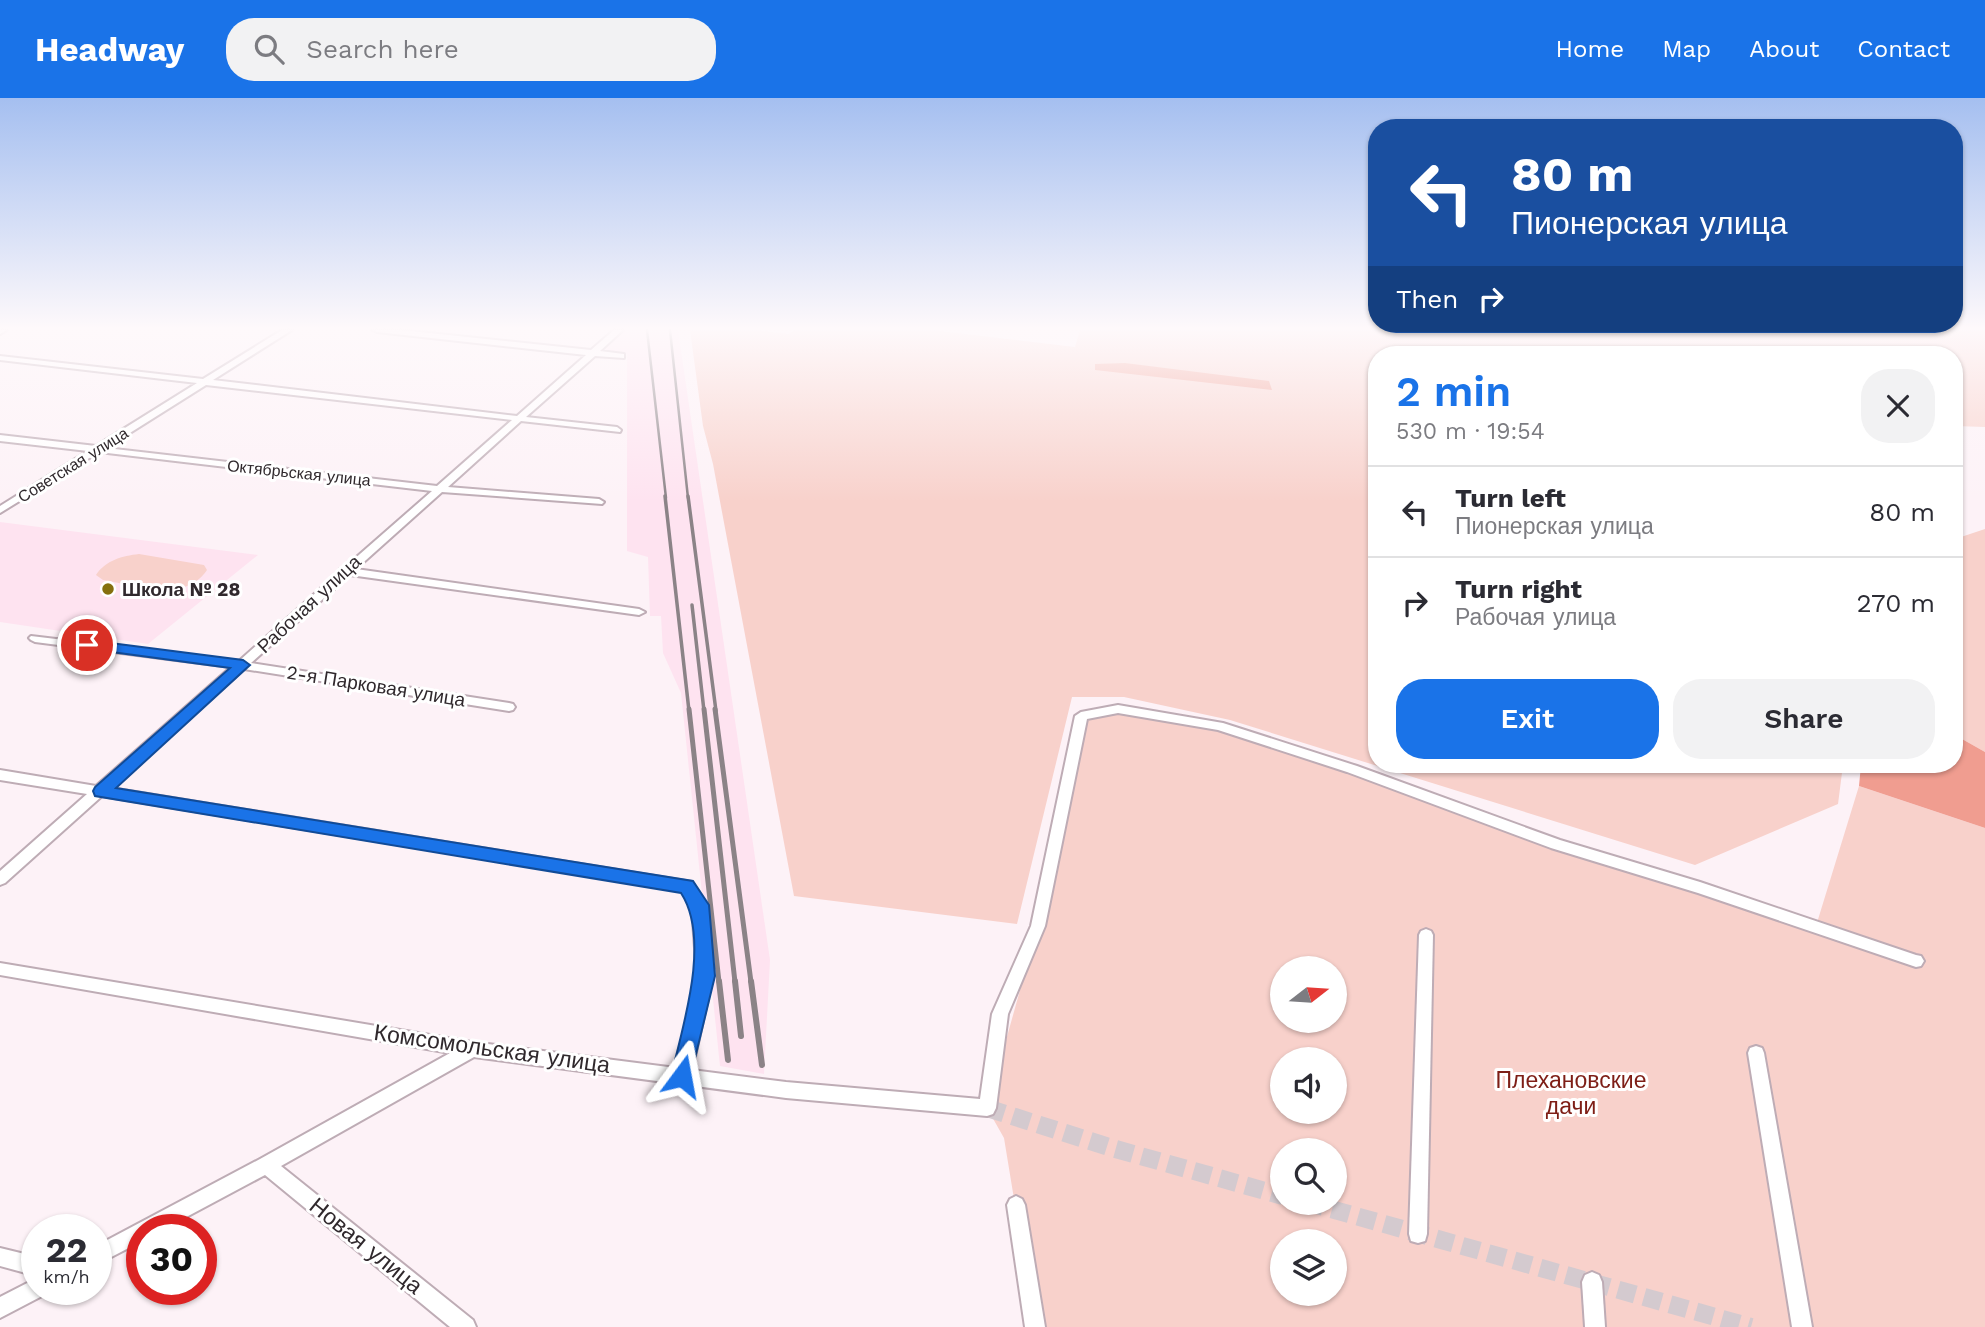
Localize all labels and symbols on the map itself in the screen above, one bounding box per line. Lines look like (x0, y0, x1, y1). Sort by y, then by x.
street label: Советская улица (14, 423, 132, 507)
street label: Октябрьская улица (226, 456, 372, 490)
street label: Рабочая улица (252, 550, 366, 658)
place label: Школа № 28 (122, 578, 240, 601)
marker: Школа № 28 (100, 581, 116, 597)
pin (57, 615, 117, 675)
street label: 2-я Парковая улица (285, 661, 467, 712)
north arrow (1270, 956, 1348, 1032)
street label: Комсомольская улица (372, 1019, 612, 1079)
position arrow (645, 1039, 719, 1113)
park label: Плехановские дачи (1496, 1067, 1646, 1120)
street label: Новая улица (304, 1192, 428, 1300)
speed limit sign: 30 (126, 1214, 217, 1305)

